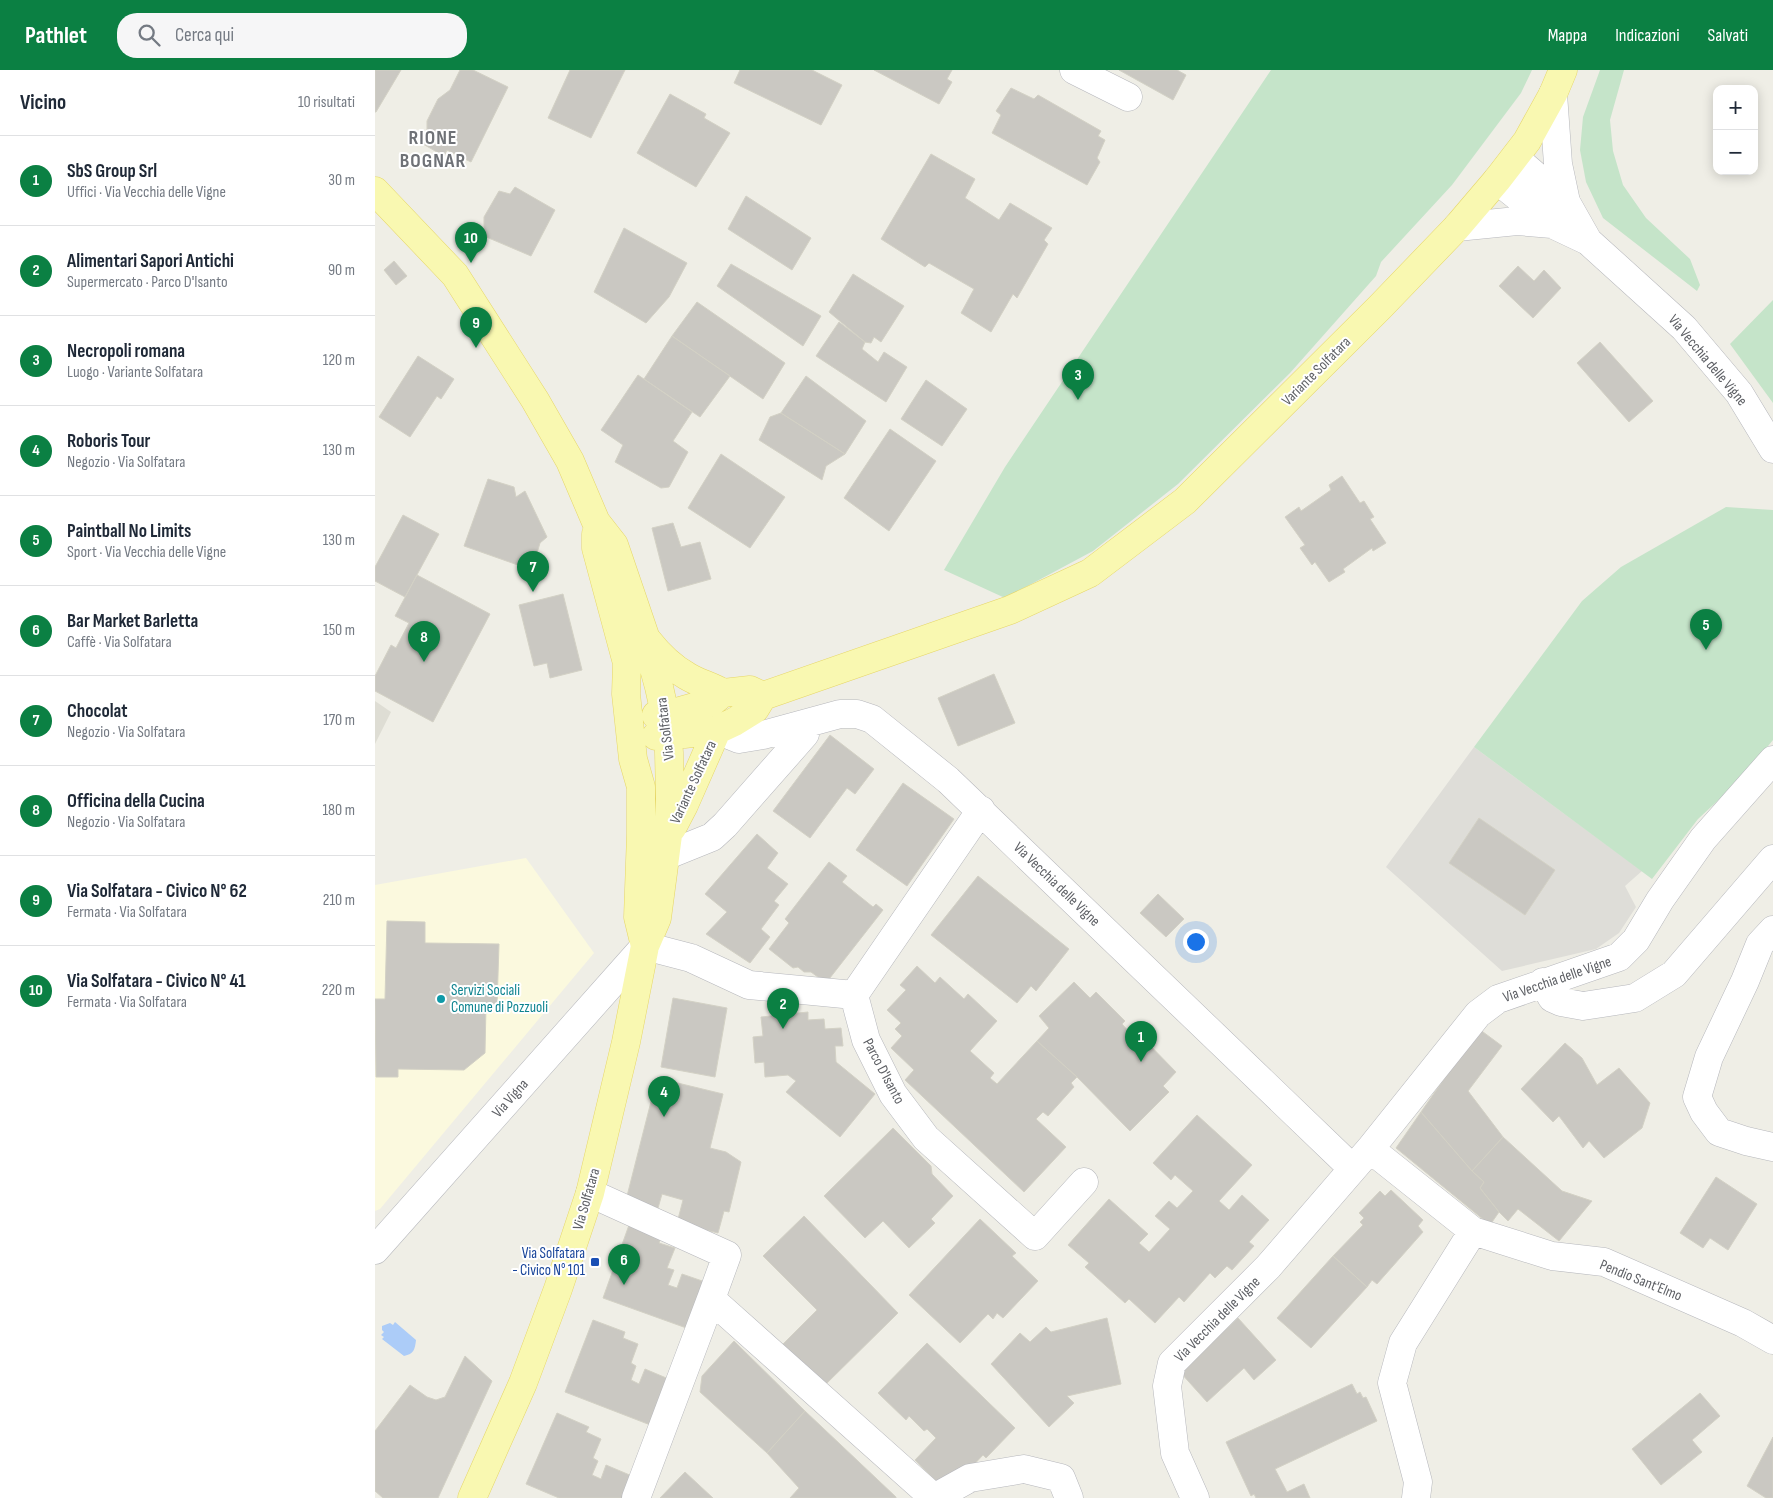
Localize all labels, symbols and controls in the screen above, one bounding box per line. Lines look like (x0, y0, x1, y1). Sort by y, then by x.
search box (117, 13, 467, 58)
text: Pathlet (25, 21, 87, 50)
icon: search (135, 21, 163, 49)
text: Cerca qui (175, 24, 234, 47)
text: Mappa (1548, 25, 1587, 46)
text: Indicazioni (1615, 25, 1680, 46)
text: Salvati (1708, 25, 1748, 46)
map controls (1713, 85, 1758, 175)
button: + (1713, 85, 1758, 130)
text: Vicino (20, 90, 66, 115)
text: 10 risultati (298, 93, 355, 112)
district label: RIONE BOGNAR (400, 126, 466, 173)
button: − (1713, 130, 1758, 175)
text: SbS Group Srl (67, 160, 157, 183)
text: 1 (33, 171, 39, 190)
text: 30 m (328, 171, 355, 190)
text: Uffici · Via Vecchia delle Vigne (67, 183, 226, 202)
pin: 10 (455, 222, 487, 263)
text: Alimentari Sapori Antichi (67, 250, 234, 273)
text: 2 (32, 261, 40, 280)
text: 90 m (328, 261, 355, 280)
text: Supermercato · Parco D'Isanto (67, 273, 228, 292)
pin: 9 (460, 307, 492, 348)
street label: Via Vecchia delle Vigne (1664, 311, 1751, 410)
street label: Variante Solfatara (1278, 333, 1355, 410)
text: Necropoli romana (67, 340, 185, 363)
text: 3 (32, 351, 40, 370)
text: 120 m (323, 351, 355, 370)
pin: 3 (1062, 359, 1094, 400)
text: Luogo · Variante Solfatara (67, 363, 203, 382)
text: Roboris Tour (67, 430, 151, 453)
text: 4 (32, 441, 40, 460)
text: 130 m (323, 441, 355, 460)
text: Negozio · Via Solfatara (67, 453, 185, 472)
text: Paintball No Limits (67, 520, 191, 543)
text: 5 (32, 531, 40, 550)
text: 130 m (323, 531, 355, 550)
text: Sport · Via Vecchia delle Vigne (67, 543, 226, 562)
pin: 7 (517, 551, 549, 592)
pin: 5 (1690, 609, 1722, 650)
text: Bar Market Barletta (67, 610, 198, 633)
text: 6 (32, 621, 40, 640)
text: 150 m (323, 621, 355, 640)
pin: 8 (408, 621, 440, 662)
text: Caffè · Via Solfatara (67, 633, 172, 652)
street label: Via Solfatara (652, 696, 679, 761)
text: Chocolat (67, 700, 128, 723)
text: 7 (33, 711, 39, 730)
text: 170 m (323, 711, 355, 730)
text: Negozio · Via Solfatara (67, 723, 185, 742)
street label: Variante Solfatara (666, 737, 721, 827)
text: Officina della Cucina (67, 790, 205, 813)
text: 8 (32, 801, 40, 820)
text: 180 m (322, 801, 355, 820)
text: Negozio · Via Solfatara (67, 813, 185, 832)
street label: Via Vecchia delle Vigne (1009, 838, 1104, 931)
text: Via Solfatara - Civico N° 62 (67, 880, 247, 903)
text: 9 (32, 891, 40, 910)
text: 210 m (323, 891, 355, 910)
text: Fermata · Via Solfatara (67, 903, 187, 922)
your location (1183, 929, 1209, 955)
street label: Via Vecchia delle Vigne (1500, 952, 1614, 1007)
text: Via Solfatara - Civico N° 41 (67, 970, 246, 993)
text: 10 (29, 981, 43, 1000)
text: 220 m (322, 981, 355, 1000)
place label: Servizi Sociali Comune di Pozzuoli (451, 981, 548, 1017)
pin: 2 (767, 988, 799, 1029)
text: Fermata · Via Solfatara (67, 993, 187, 1012)
marker: Servizi Sociali Comune di Pozzuoli (435, 993, 447, 1005)
pin: 1 (1125, 1021, 1157, 1062)
street label: Parco D'Isanto (858, 1035, 909, 1107)
street label: Via Vigna (488, 1075, 533, 1122)
pin: 4 (648, 1076, 680, 1117)
street label: Via Solfatara (569, 1166, 604, 1232)
place label: Via Solfatara - Civico N° 101 (512, 1244, 586, 1280)
pin: 6 (608, 1244, 640, 1285)
street label: Pendio Sant'Elmo (1597, 1255, 1685, 1306)
marker: Via Solfatara - Civico N° 101 (589, 1256, 601, 1268)
street label: Via Vecchia delle Vigne (1170, 1272, 1264, 1366)

